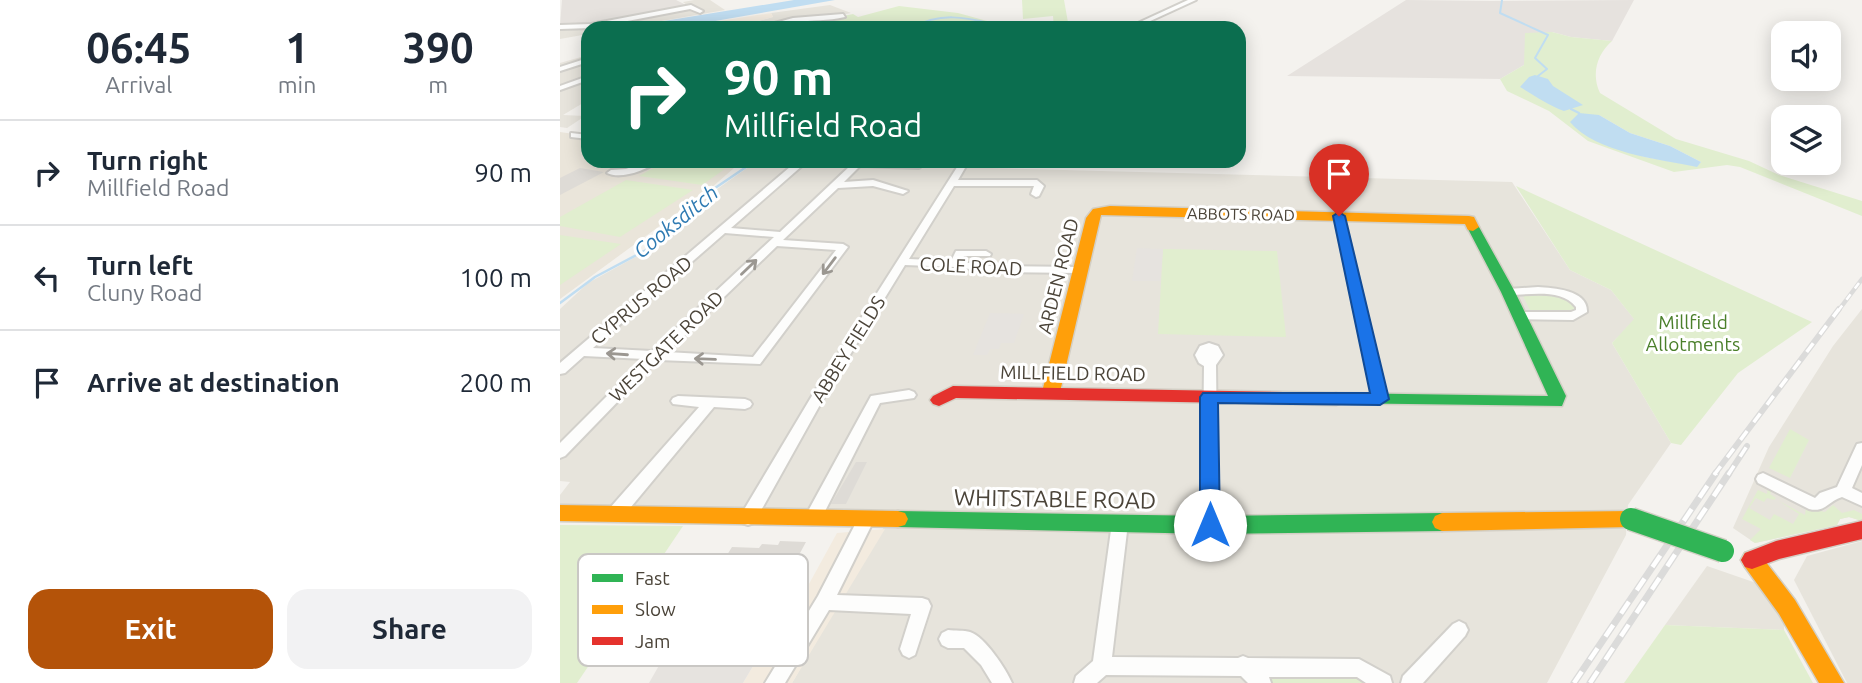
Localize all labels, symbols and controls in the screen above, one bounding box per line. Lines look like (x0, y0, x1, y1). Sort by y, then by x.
map controls (1771, 21, 1841, 175)
button: sound (1771, 21, 1841, 91)
text: 06:45 (86, 24, 191, 71)
text: 1 (285, 24, 309, 71)
text: 390 (403, 24, 474, 71)
icon: right (609, 49, 700, 140)
text: 90 m (724, 49, 833, 104)
text: Arrival (105, 72, 172, 97)
text: min (278, 72, 316, 97)
text: m (428, 72, 448, 97)
button: layers (1771, 105, 1841, 175)
text: Millfield Road (724, 107, 922, 143)
pin (1309, 144, 1369, 216)
text: Turn right (87, 146, 208, 175)
icon: right (28, 154, 66, 192)
icon: arrive (1320, 155, 1358, 193)
text: 90 m (474, 158, 532, 187)
text: Millfield Road (87, 175, 229, 200)
water label: Cooksditch (628, 180, 722, 263)
street label: ABBOTS ROAD (1187, 204, 1295, 224)
street label: ARDEN ROAD (1033, 216, 1083, 336)
text: Turn left (87, 251, 193, 280)
street label: CYPRUS ROAD (586, 251, 696, 349)
street label: COLE ROAD (919, 252, 1023, 280)
one-way arrow (821, 256, 836, 274)
one-way arrow (740, 258, 757, 275)
icon: left (28, 259, 66, 297)
text: 100 m (460, 263, 532, 292)
text: Cluny Road (87, 280, 203, 305)
street label: WESTGATE ROAD (604, 286, 728, 406)
street label: ABBEY FIELDS (807, 292, 889, 406)
park label: Millfield Allotments (1646, 311, 1740, 355)
one-way arrow (606, 348, 629, 361)
one-way arrow (694, 352, 717, 365)
street label: MILLFIELD ROAD (1000, 361, 1146, 385)
icon: arrive (28, 364, 66, 402)
text: Arrive at destination (87, 368, 340, 397)
text: 200 m (460, 368, 532, 397)
street label: WHITSTABLE ROAD (954, 484, 1156, 513)
position arrow (1173, 488, 1247, 562)
legend (578, 554, 808, 666)
text: Fast (635, 567, 670, 589)
button: Exit (28, 589, 273, 669)
button: Share (287, 589, 532, 669)
text: Slow (635, 598, 676, 620)
text: Jam (635, 630, 671, 652)

